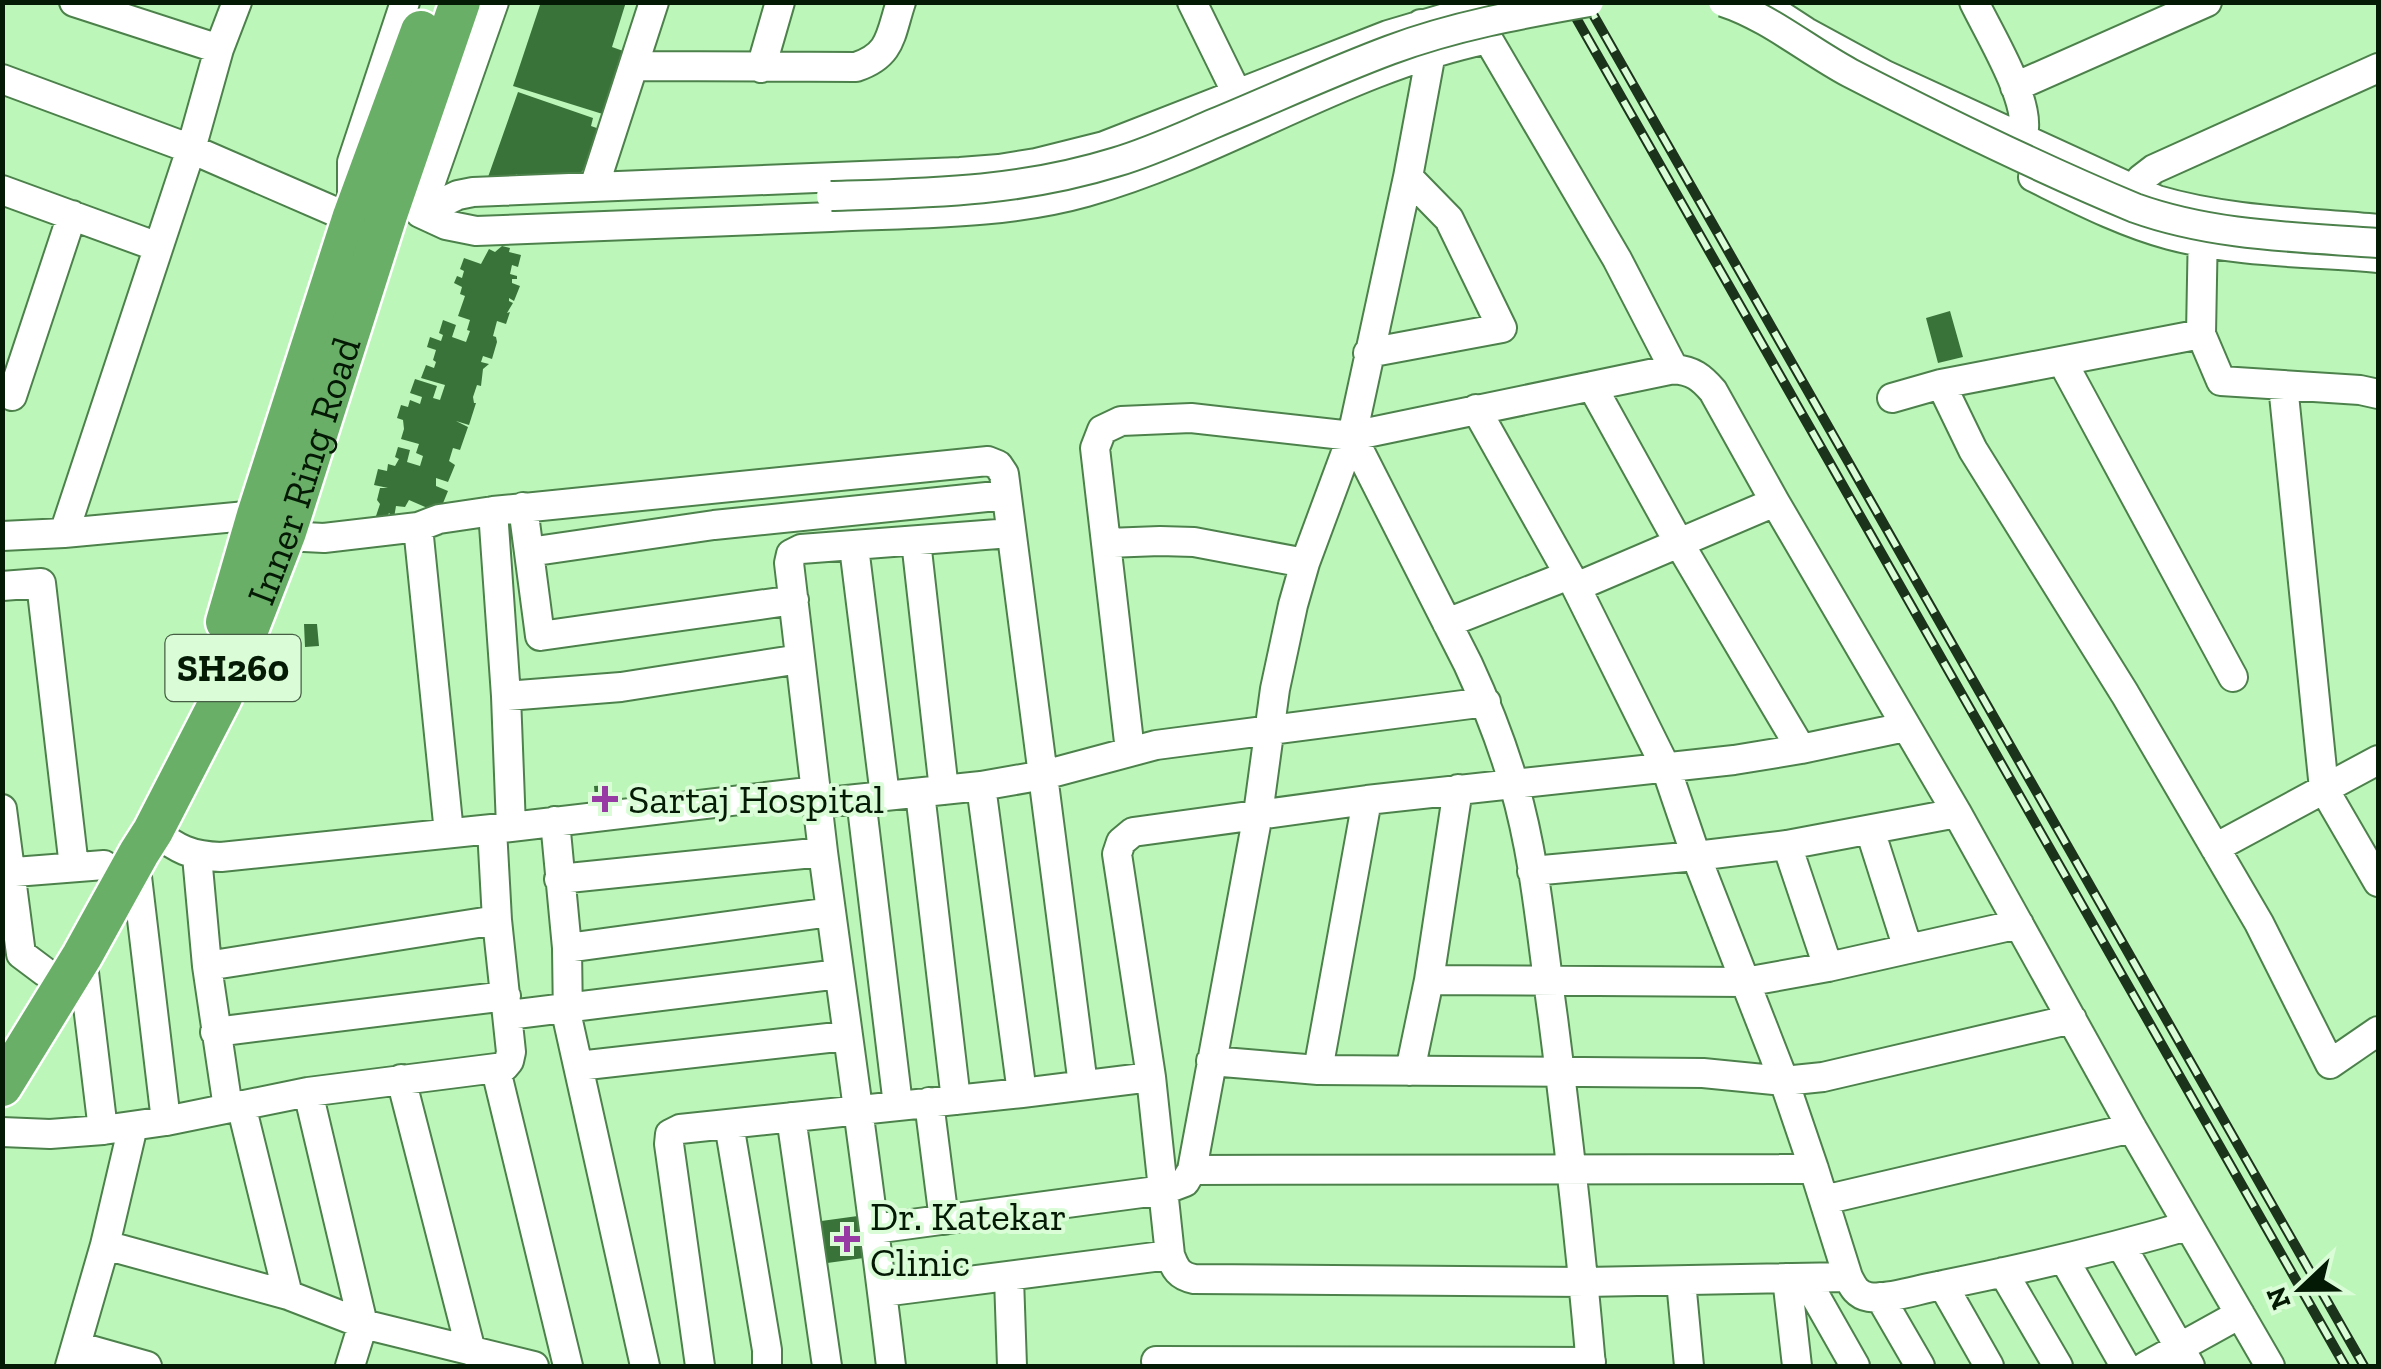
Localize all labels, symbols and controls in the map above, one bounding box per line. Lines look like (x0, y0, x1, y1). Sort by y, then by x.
street label: Inner Ring Road (236, 331, 371, 611)
road number: SH260 (166, 635, 300, 701)
place label: Sartaj Hospital (628, 775, 884, 823)
marker: Sartaj Hospital (592, 786, 618, 812)
place label: Dr. Katekar Clinic (870, 1192, 1067, 1286)
marker: Dr. Katekar Clinic (834, 1226, 860, 1252)
north arrow (2251, 1239, 2351, 1339)
text: N (2259, 1282, 2298, 1314)

